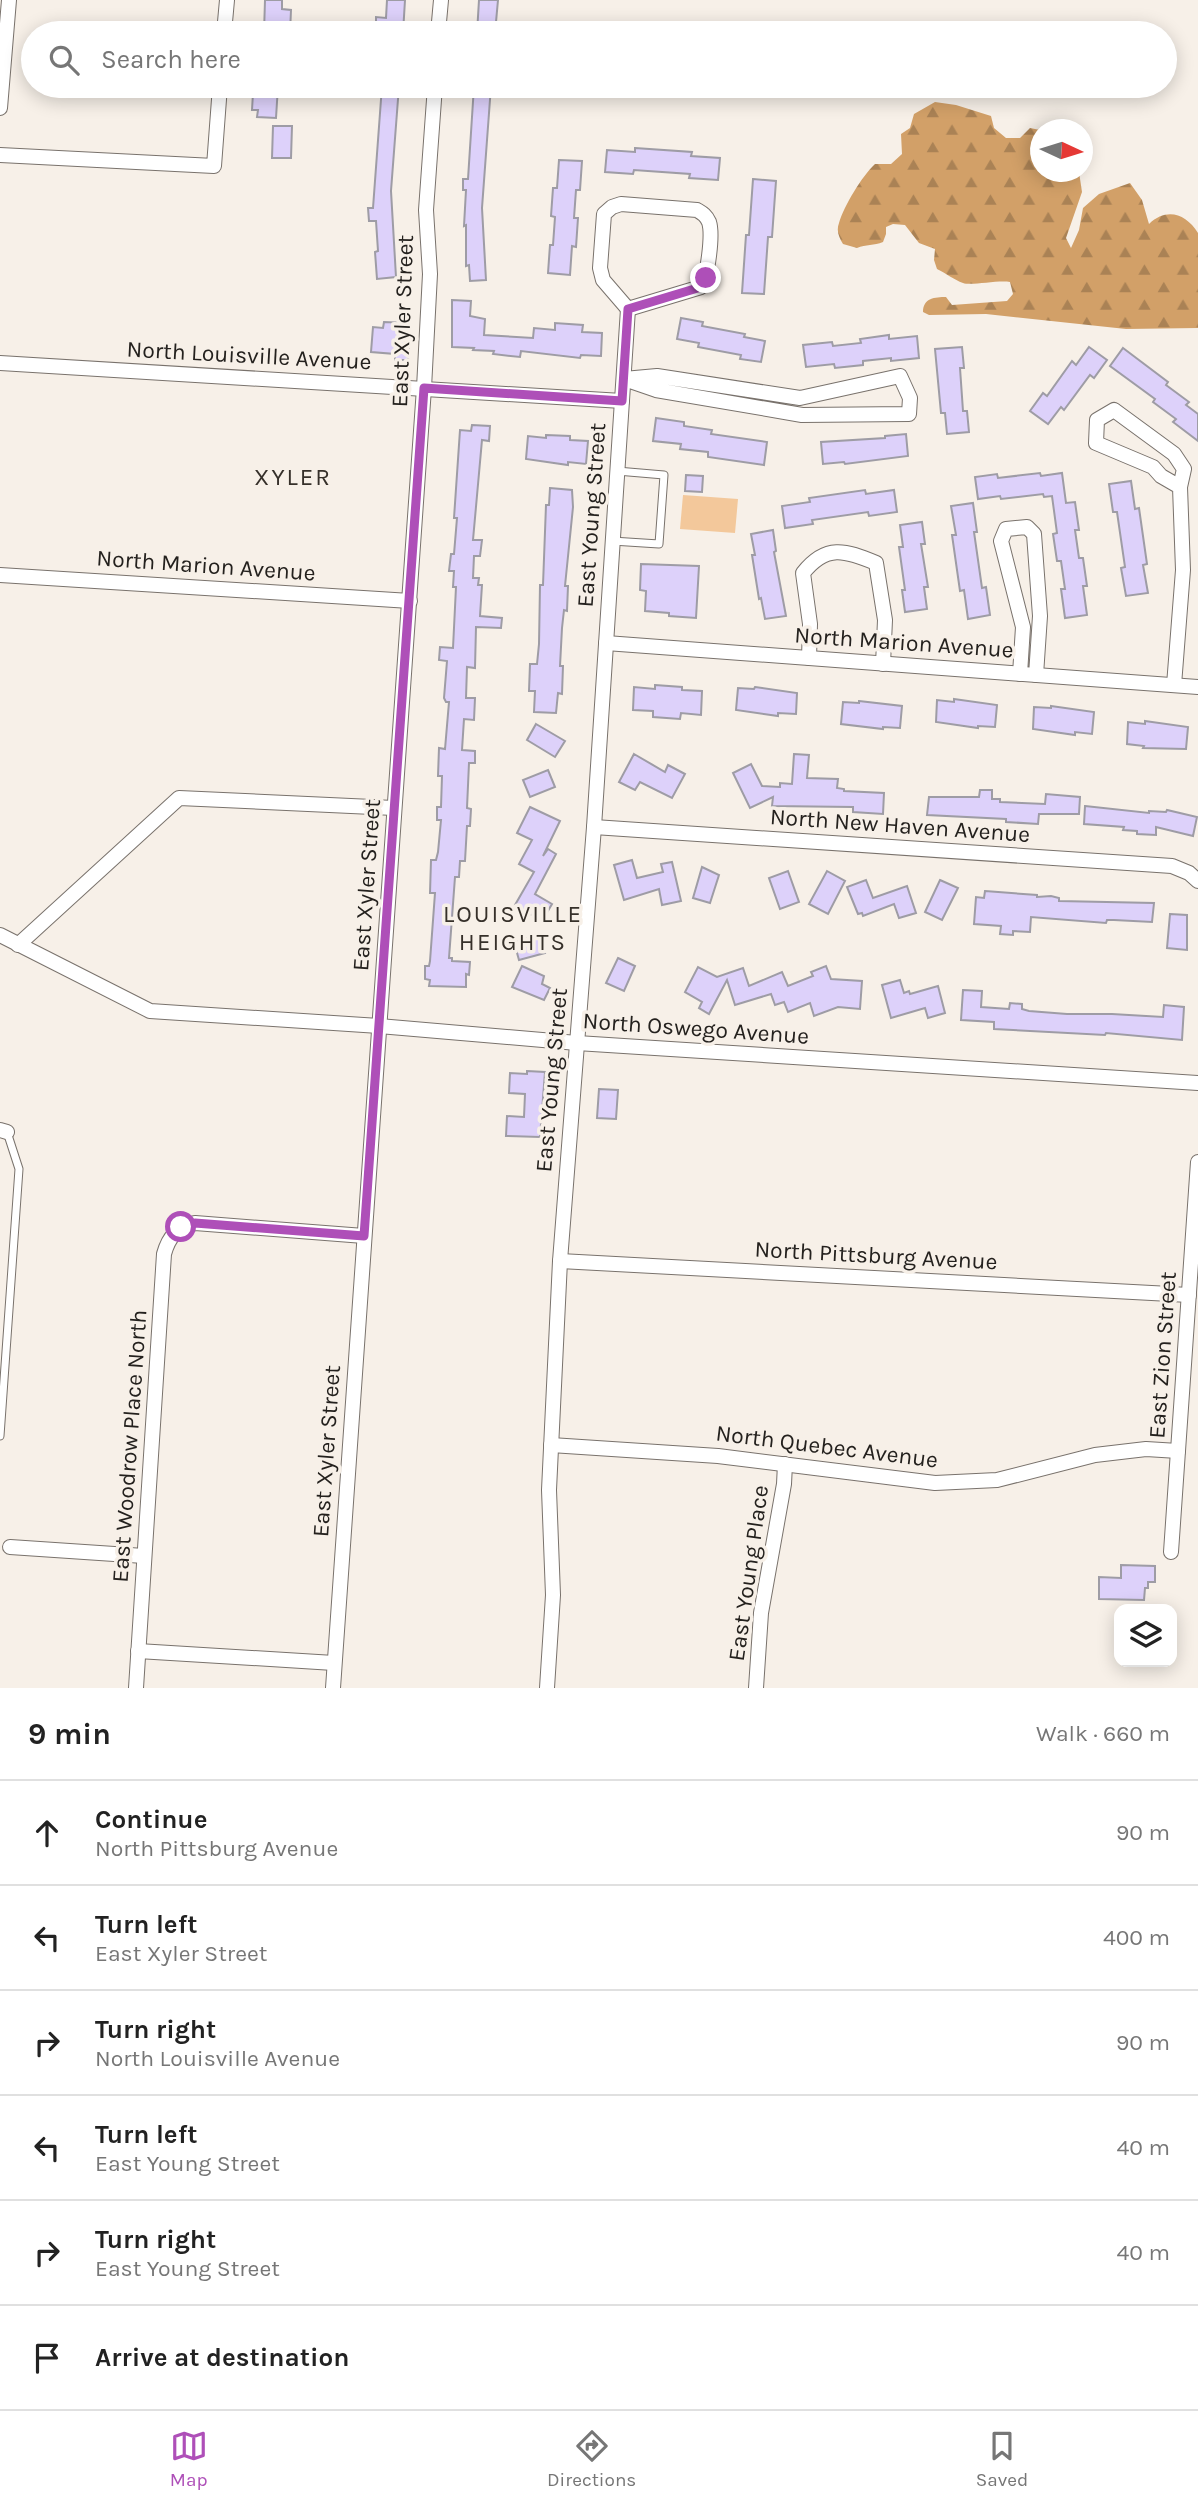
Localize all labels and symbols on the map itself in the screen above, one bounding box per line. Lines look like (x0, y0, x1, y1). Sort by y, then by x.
north arrow (1030, 119, 1093, 182)
street label: East Xyler Street (386, 234, 419, 408)
route end (690, 262, 721, 293)
street label: North Louisville Avenue (126, 336, 372, 375)
street label: East Young Street (572, 422, 611, 608)
district label: XYLER (254, 463, 332, 491)
street label: North Marion Avenue (96, 544, 316, 587)
street label: North Marion Avenue (794, 621, 1014, 664)
street label: East Xyler Street (347, 798, 386, 972)
street label: North New Haven Avenue (769, 803, 1031, 848)
district label: LOUISVILLE HEIGHTS (443, 900, 583, 956)
street label: East Young Street (530, 986, 573, 1173)
street label: North Oswego Avenue (582, 1007, 810, 1050)
route start (165, 1211, 196, 1242)
street label: North Pittsburg Avenue (754, 1236, 998, 1275)
street label: East Zion Street (1143, 1270, 1182, 1439)
street label: East Woodrow Place North (106, 1309, 153, 1583)
street label: East Xyler Street (307, 1364, 346, 1538)
street label: North Quebec Avenue (714, 1419, 940, 1474)
street label: East Young Place (723, 1483, 774, 1663)

